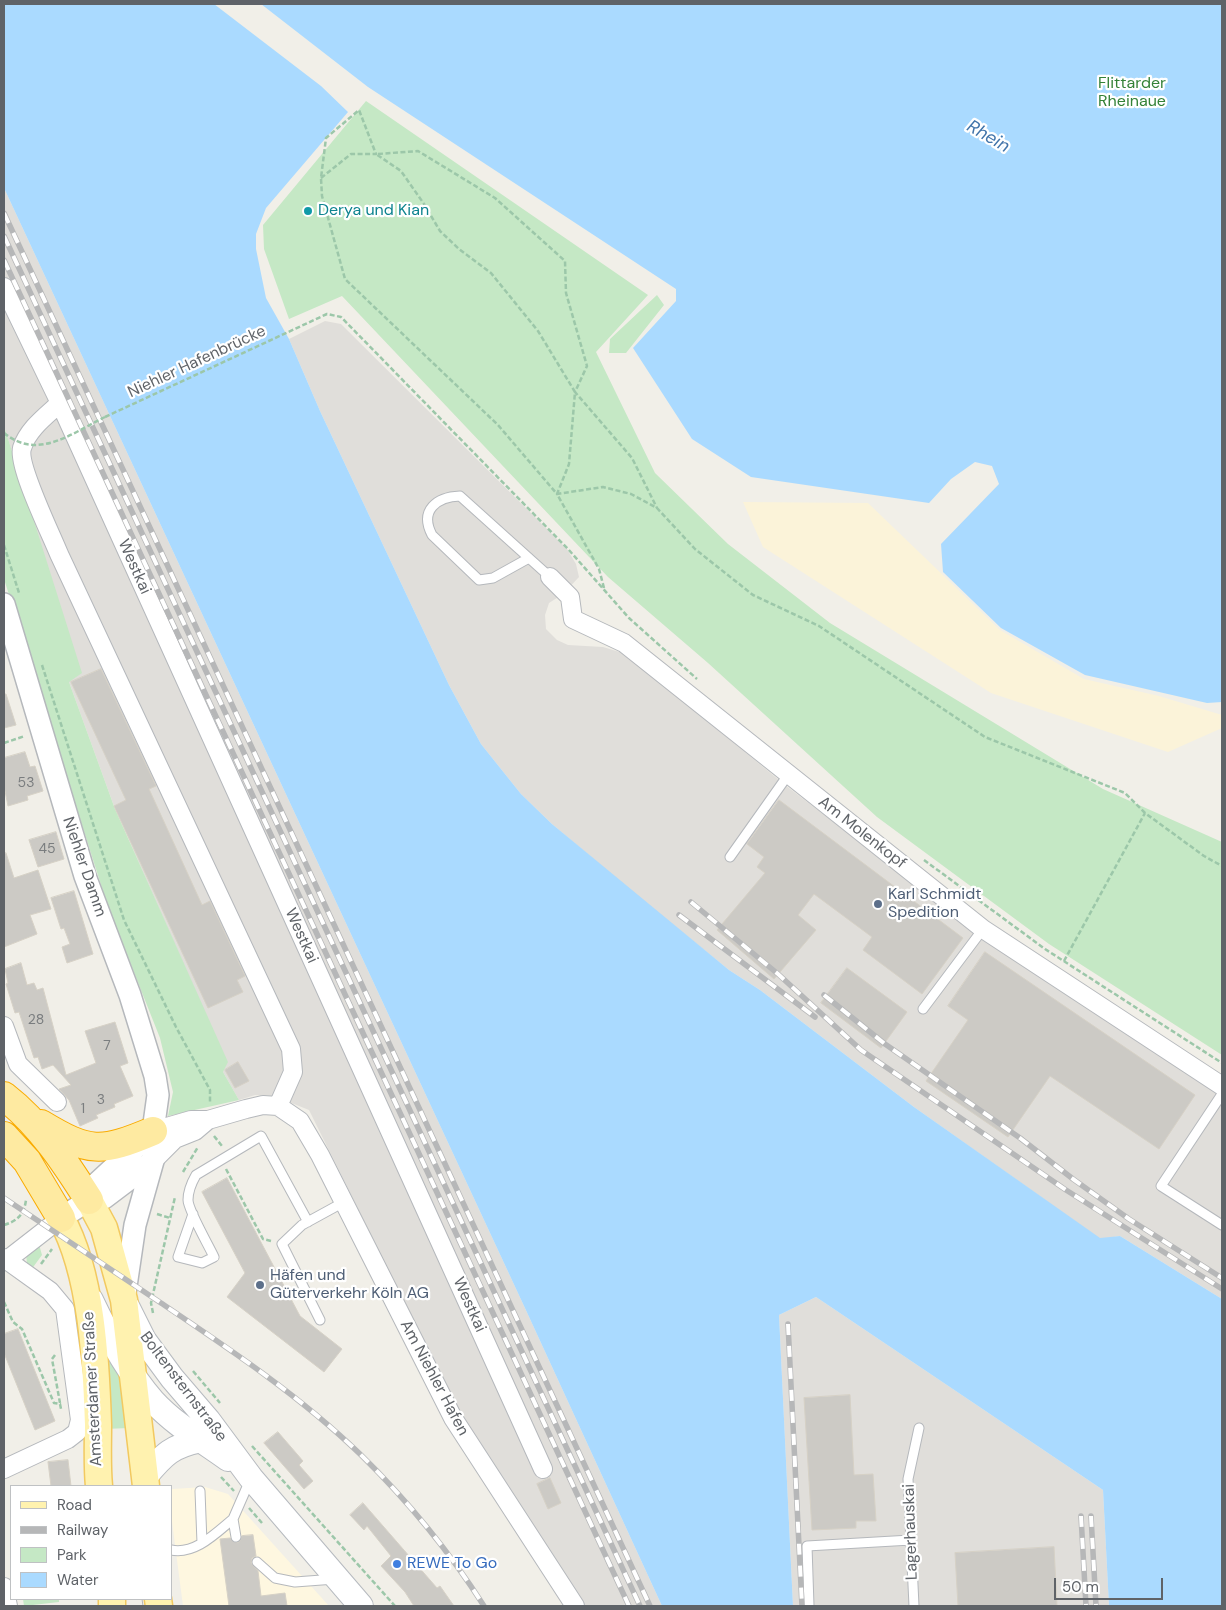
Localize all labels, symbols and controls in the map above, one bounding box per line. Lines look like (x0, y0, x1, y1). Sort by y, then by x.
park label: Flittarder Rheinaue (1098, 74, 1166, 112)
water label: Rhein (963, 116, 1013, 158)
place label: Derya und Kian (318, 201, 429, 221)
marker: Derya und Kian (302, 205, 314, 217)
street label: Niehler Hafenbrücke (125, 322, 269, 402)
street label: Westkai (113, 536, 155, 598)
house number: 53 (18, 775, 34, 791)
street label: Am Molenkopf (814, 793, 910, 873)
street label: Niehler Damm (58, 815, 110, 919)
house number: 45 (38, 841, 56, 857)
place label: Karl Schmidt Spedition (888, 885, 981, 923)
marker: Karl Schmidt Spedition (872, 898, 884, 910)
street label: Westkai (280, 905, 322, 967)
house number: 28 (28, 1012, 44, 1028)
house number: 7 (103, 1038, 111, 1054)
house number: 3 (97, 1092, 105, 1108)
house number: 1 (81, 1101, 85, 1117)
place label: Häfen und Güterverkehr Köln AG (270, 1266, 429, 1304)
street label: Westkai (448, 1274, 490, 1336)
marker: Häfen und Güterverkehr Köln AG (254, 1279, 266, 1291)
street label: Amsterdamer Straße (79, 1311, 107, 1467)
street label: Am Niehler Hafen (395, 1317, 473, 1439)
street label: Boltensternstraße (135, 1328, 231, 1446)
street label: Lagerhauskai (900, 1483, 922, 1581)
legend (10, 1485, 172, 1600)
text: Road (57, 1495, 92, 1515)
text: Railway (57, 1520, 108, 1540)
text: Park (57, 1545, 87, 1565)
place label: REWE To Go (407, 1554, 497, 1574)
marker: REWE To Go (391, 1558, 403, 1570)
scale bar (1056, 1568, 1165, 1600)
text: Water (57, 1570, 98, 1590)
text: 50 m (1062, 1577, 1099, 1597)

